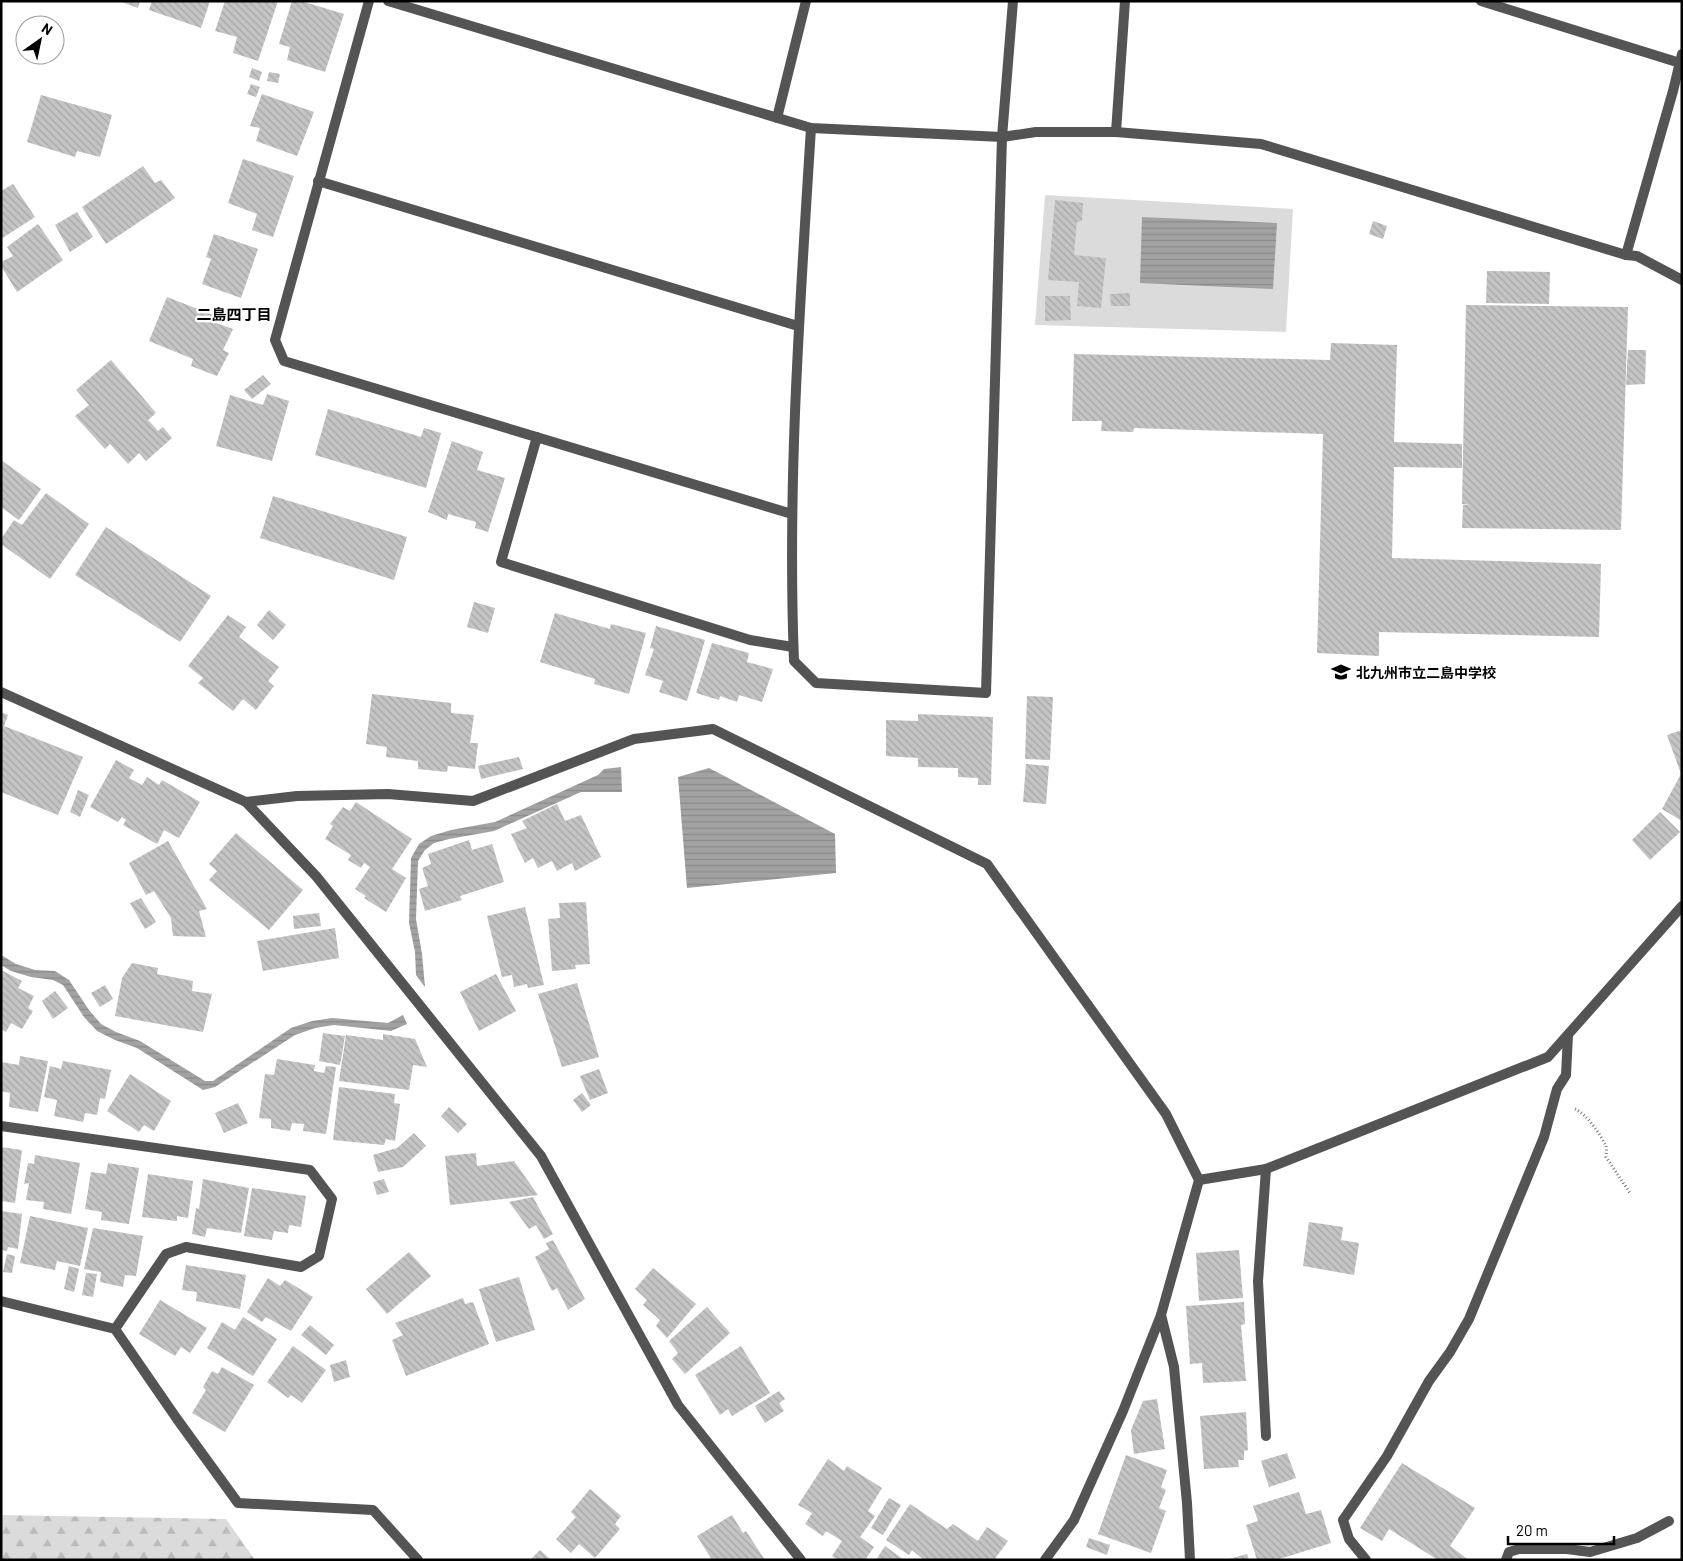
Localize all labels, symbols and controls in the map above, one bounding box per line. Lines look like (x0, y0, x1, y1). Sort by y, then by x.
north arrow (15, 15, 65, 65)
text: N (39, 19, 56, 38)
district label: 二島四丁目 (196, 305, 272, 323)
school or university icon: 北九州市立二島中学校 (1330, 661, 1352, 683)
place label: 北九州市立二島中学校 (1356, 664, 1496, 681)
scale bar (1508, 1514, 1614, 1546)
text: 20 m (1516, 1521, 1548, 1539)

